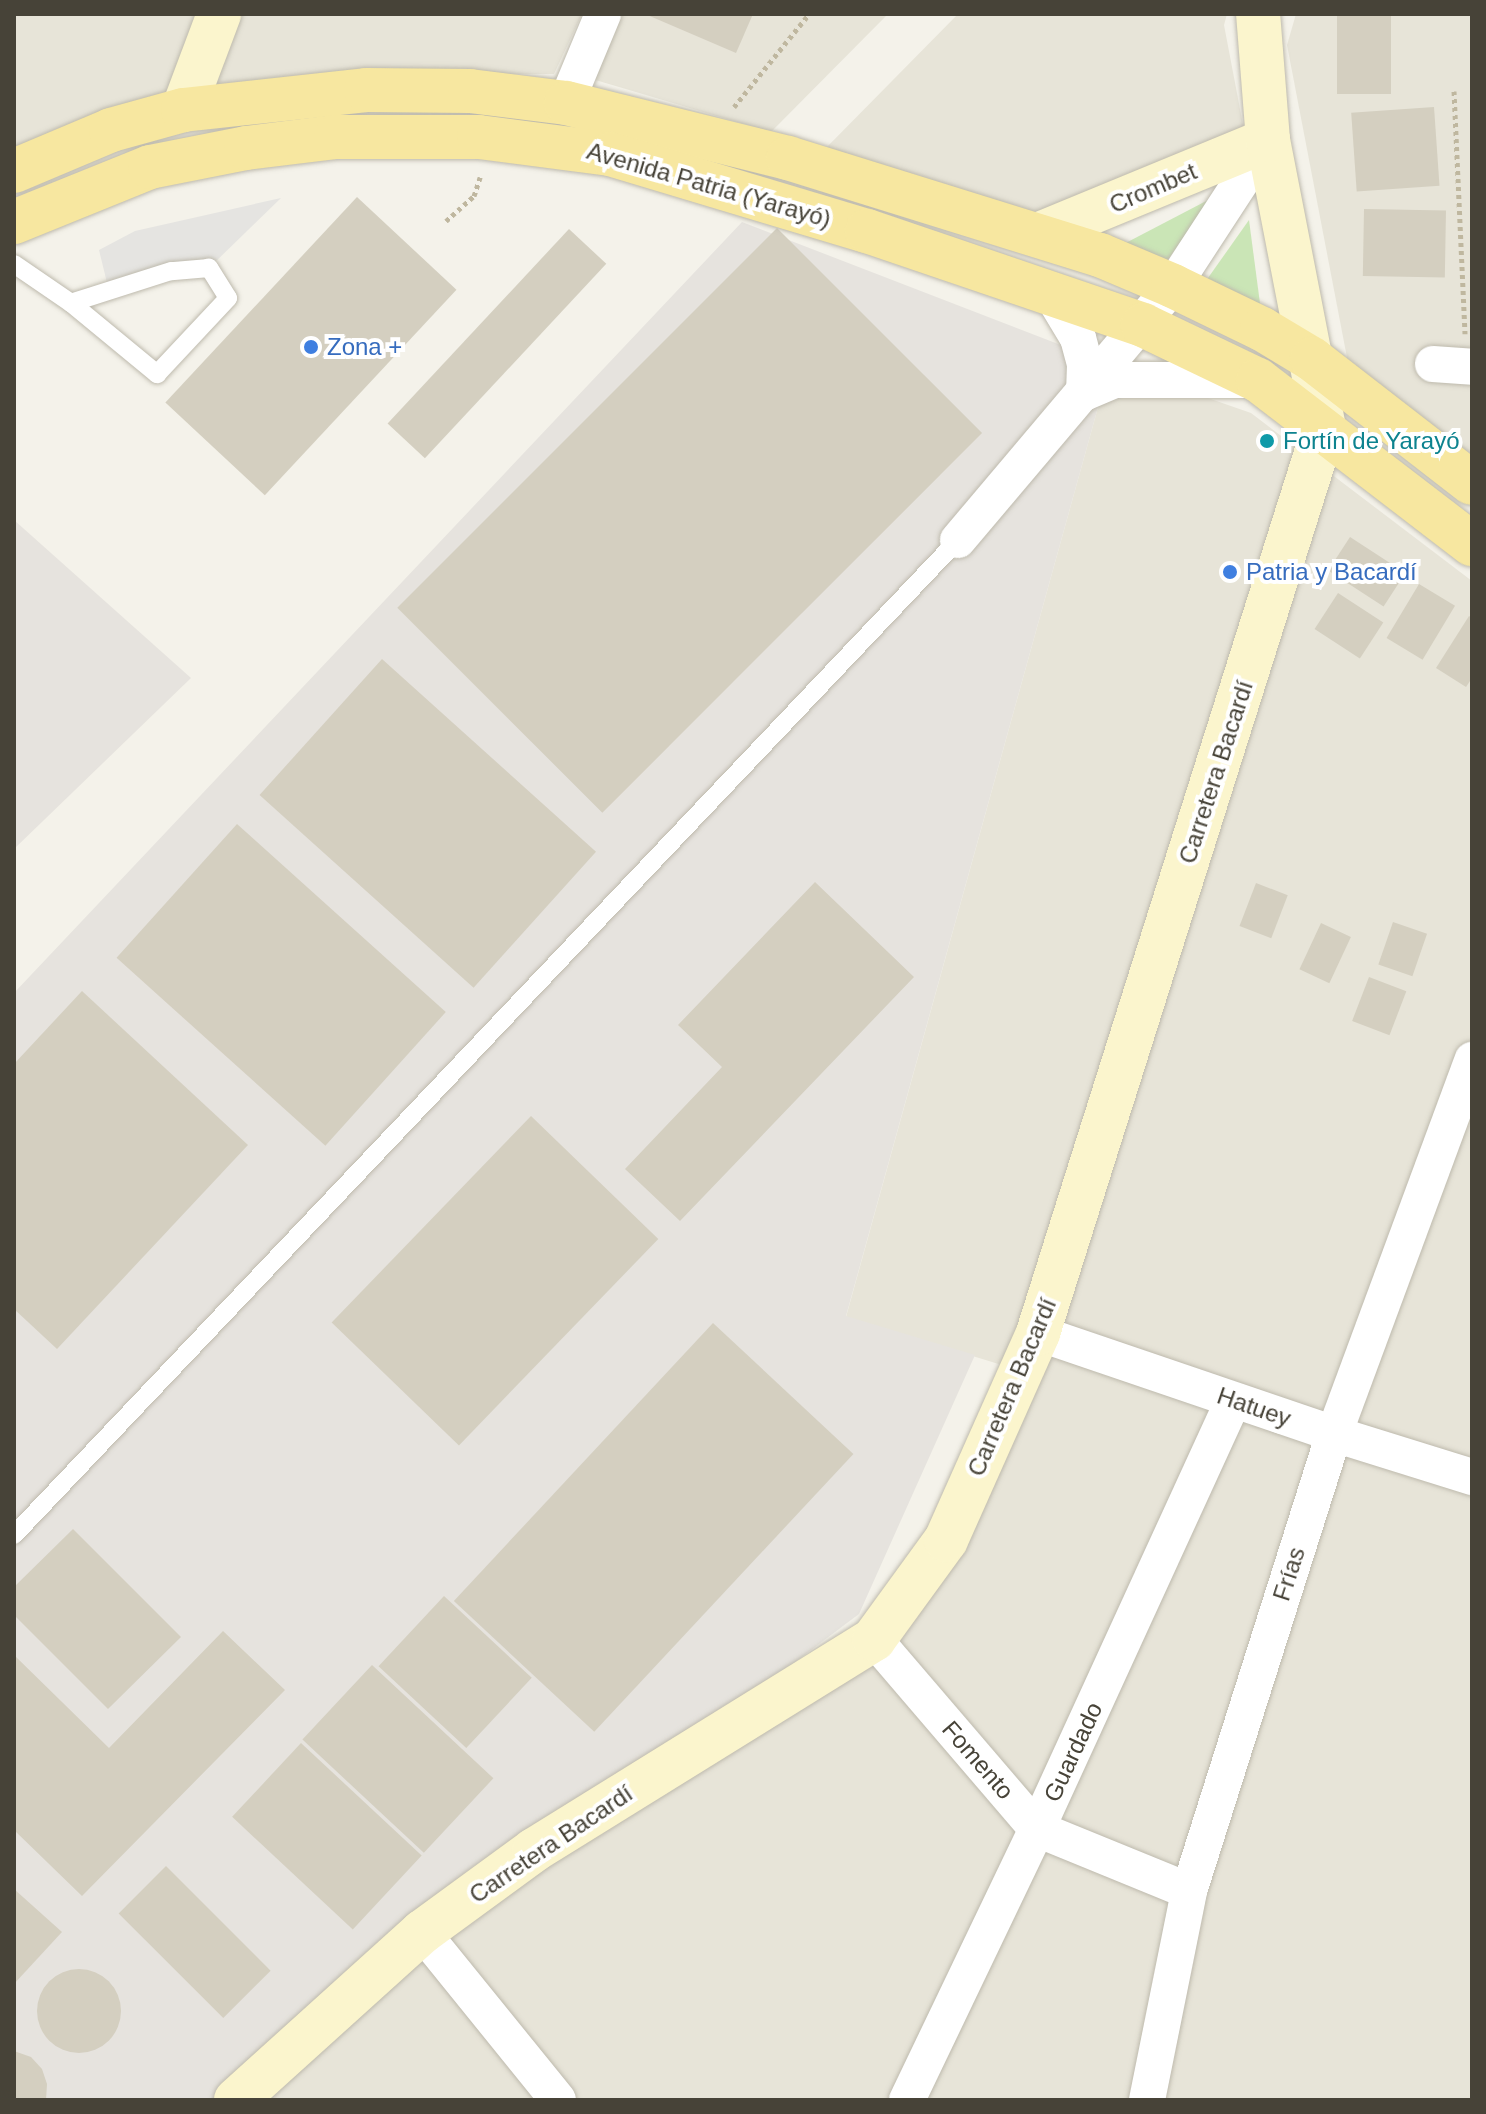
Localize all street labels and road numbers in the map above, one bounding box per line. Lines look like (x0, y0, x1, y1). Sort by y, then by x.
street label: Avenida Patria (Yarayó) (584, 136, 834, 234)
street label: Crombet (1105, 157, 1201, 219)
street label: Carretera Bacardí (1173, 677, 1259, 867)
street label: Carretera Bacardí (961, 1294, 1063, 1480)
street label: Hatuey (1213, 1381, 1295, 1433)
street label: Frías (1267, 1544, 1311, 1604)
street label: Guardado (1037, 1698, 1109, 1806)
street label: Fomento (936, 1715, 1020, 1805)
street label: Carretera Bacardí (464, 1779, 638, 1909)

